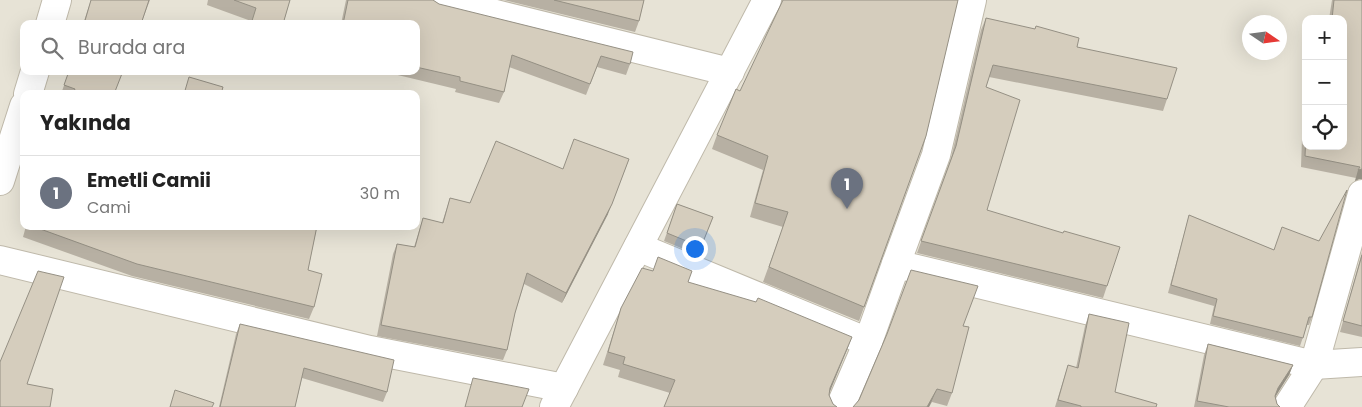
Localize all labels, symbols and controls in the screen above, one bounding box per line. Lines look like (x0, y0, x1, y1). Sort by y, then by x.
north arrow (1242, 15, 1287, 60)
map controls (1302, 15, 1347, 150)
button: + (1302, 15, 1347, 60)
search box (20, 20, 420, 75)
icon: search (38, 34, 66, 62)
text: Burada ara (78, 34, 185, 61)
button: − (1302, 60, 1347, 105)
button: locate (1302, 105, 1347, 150)
text: Yakında (40, 108, 131, 137)
text: Emetli Camii (87, 167, 211, 194)
pin: 1 (831, 168, 863, 209)
text: 1 (53, 182, 59, 205)
text: 30 m (360, 182, 400, 205)
text: Cami (87, 196, 131, 219)
your location (682, 236, 708, 262)

